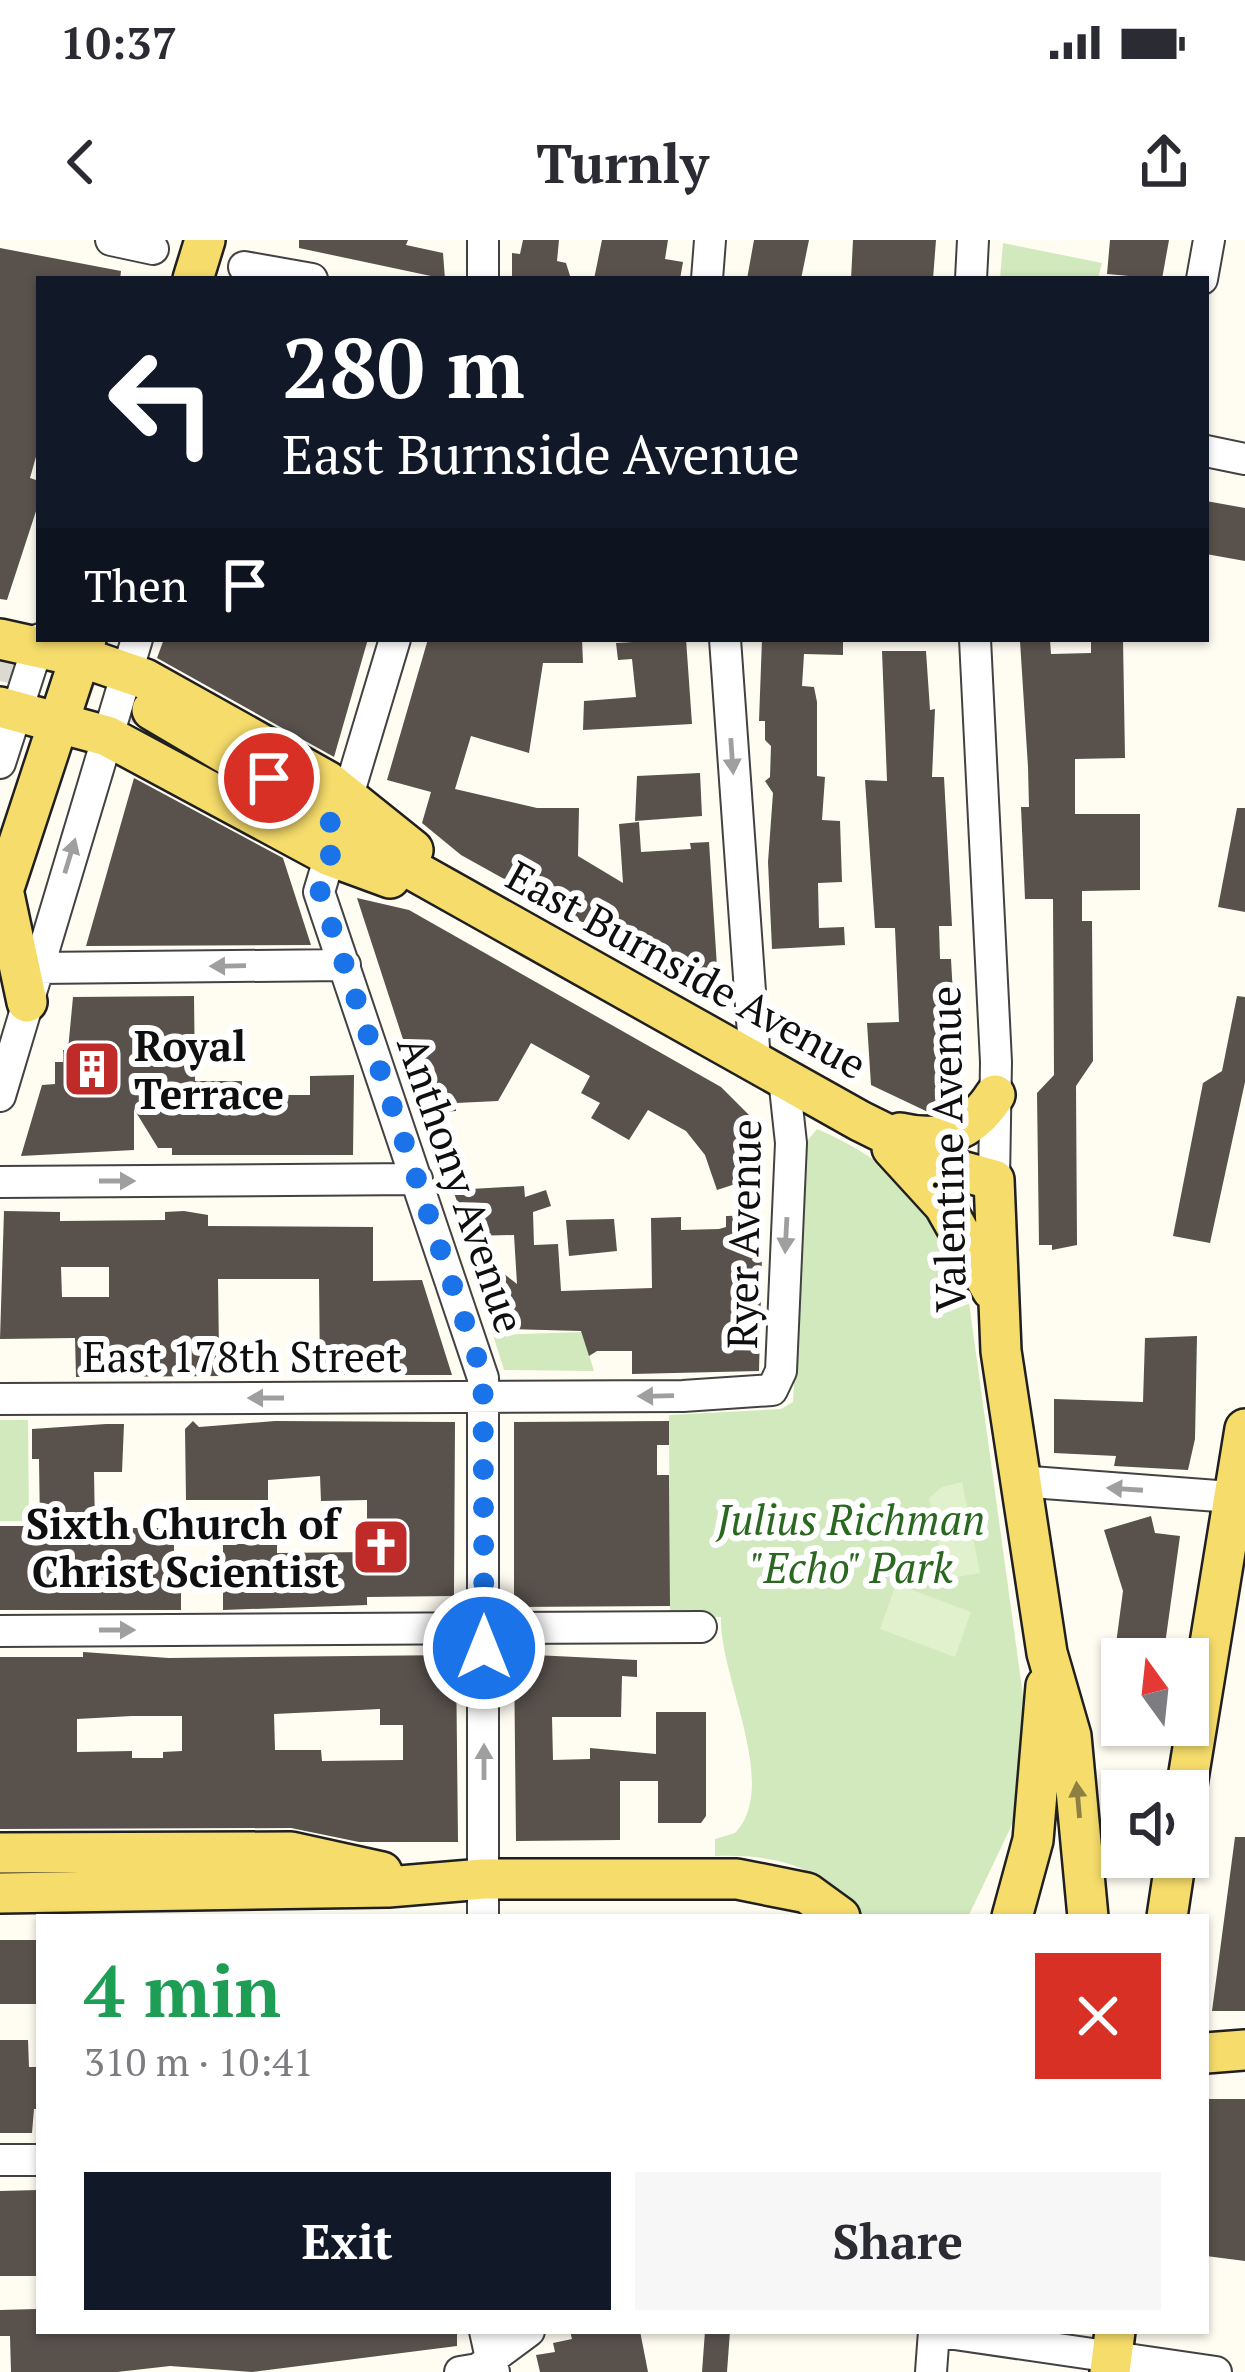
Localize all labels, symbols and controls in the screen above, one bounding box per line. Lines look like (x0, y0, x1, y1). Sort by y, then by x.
text: 10:37 (60, 12, 177, 72)
text: Turnly (536, 127, 709, 198)
icon: back (48, 129, 114, 195)
icon: share (1131, 129, 1197, 195)
text: 280 m (282, 311, 525, 422)
icon: left (84, 324, 240, 480)
text: East Burnside Avenue (282, 418, 800, 489)
icon: arrive (212, 552, 278, 618)
text: Then (84, 555, 188, 615)
pin (218, 727, 320, 829)
one-way arrow (723, 738, 742, 775)
icon: arrive (236, 745, 302, 811)
one-way arrow (62, 837, 81, 874)
street label: East Burnside Avenue (497, 847, 877, 1091)
one-way arrow (208, 956, 246, 976)
street label: Valentine Avenue (916, 985, 978, 1313)
place label: Royal Terrace (134, 1017, 284, 1121)
street label: Anthony Avenue (385, 1028, 539, 1340)
building icon: Royal Terrace (61, 1038, 123, 1100)
street label: Ryer Avenue (713, 1119, 773, 1349)
one-way arrow (99, 1172, 137, 1191)
one-way arrow (776, 1217, 795, 1255)
street label: East 178th Street (82, 1328, 402, 1384)
one-way arrow (636, 1386, 674, 1406)
one-way arrow (246, 1388, 284, 1408)
one-way arrow (1106, 1480, 1143, 1499)
park label: Julius Richman "Echo" Park (715, 1491, 985, 1595)
place label: Sixth Church of Christ Scientist (26, 1495, 342, 1599)
church icon: Sixth Church of Christ Scientist (350, 1516, 412, 1578)
position arrow (421, 1585, 547, 1711)
one-way arrow (99, 1620, 137, 1640)
north arrow (1101, 1638, 1209, 1746)
map controls (1101, 1638, 1209, 1878)
one-way arrow (474, 1742, 494, 1780)
button: sound (1101, 1770, 1209, 1878)
one-way arrow (1068, 1781, 1087, 1818)
text: 4 min (84, 1942, 281, 2038)
button: close (1035, 1953, 1161, 2079)
text: 310 m · 10:41 (84, 2035, 314, 2087)
button: Exit (84, 2172, 611, 2310)
button: Share (635, 2172, 1161, 2310)

